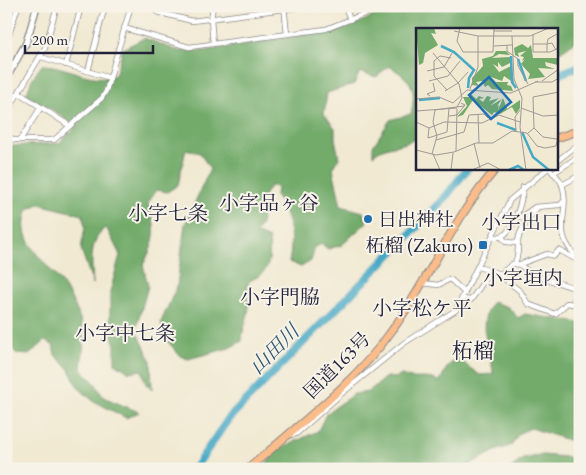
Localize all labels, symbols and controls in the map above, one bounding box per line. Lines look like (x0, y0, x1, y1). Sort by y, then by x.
scale bar (25, 22, 152, 54)
inset map (416, 28, 558, 170)
text: 200 m (32, 30, 69, 49)
district label: 小字品ヶ谷 (219, 190, 319, 216)
district label: 小字七条 (128, 200, 208, 226)
place label: 日出神社 (378, 207, 454, 232)
district label: 小字出口 (481, 209, 561, 235)
marker: 日出神社 (362, 213, 374, 225)
place label: 柘榴 (Zakuro) (366, 233, 473, 258)
marker: 柘榴 (Zakuro) (477, 239, 489, 251)
district label: 小字垣内 (483, 265, 563, 291)
district label: 小字門脇 (240, 284, 320, 310)
district label: 小字松ケ平 (372, 295, 472, 321)
water label: 山田川 (244, 317, 306, 379)
district label: 小字中七条 (75, 320, 175, 346)
street label: 国道163号 (298, 326, 376, 404)
district label: 柘榴 (452, 337, 494, 364)

